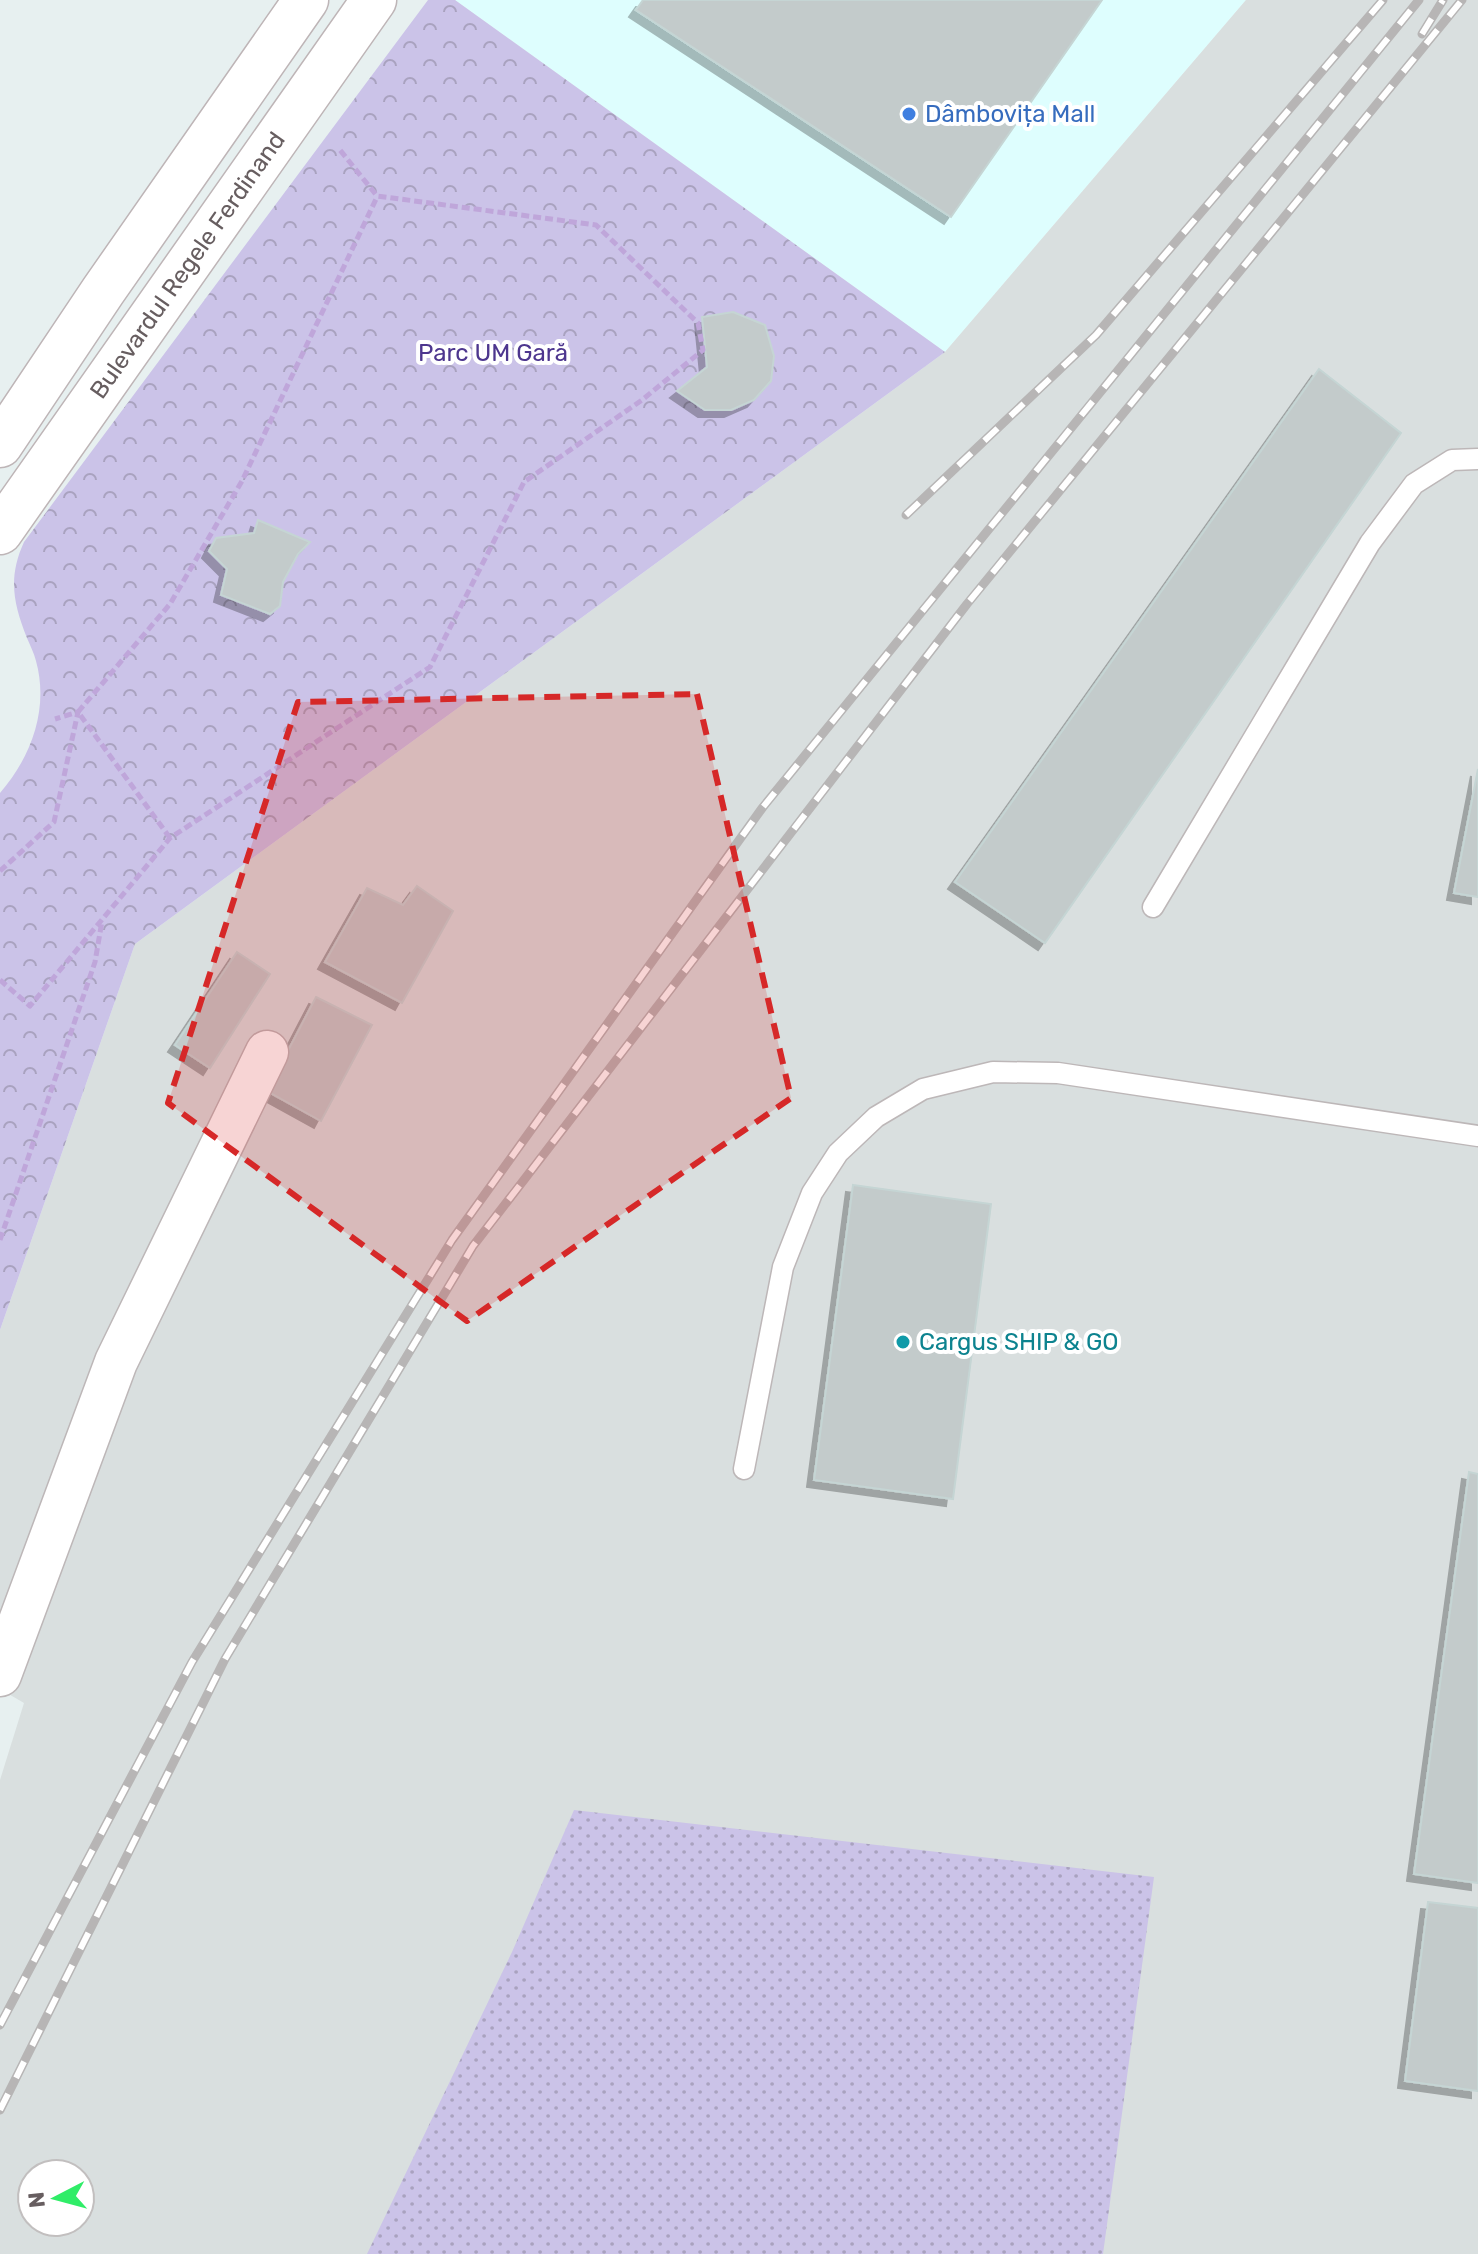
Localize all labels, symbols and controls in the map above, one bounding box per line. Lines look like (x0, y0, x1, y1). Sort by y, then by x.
place label: Dâmbovița Mall (925, 100, 1095, 128)
marker: Dâmbovița Mall (900, 105, 918, 123)
street label: Bulevardul Regele Ferdinand (84, 127, 291, 404)
park label: Parc UM Gară (418, 339, 568, 367)
place label: Cargus SHIP & GO (919, 1328, 1119, 1356)
marker: Cargus SHIP & GO (894, 1333, 912, 1351)
north arrow (16, 2158, 96, 2238)
text: N (22, 2191, 51, 2209)

